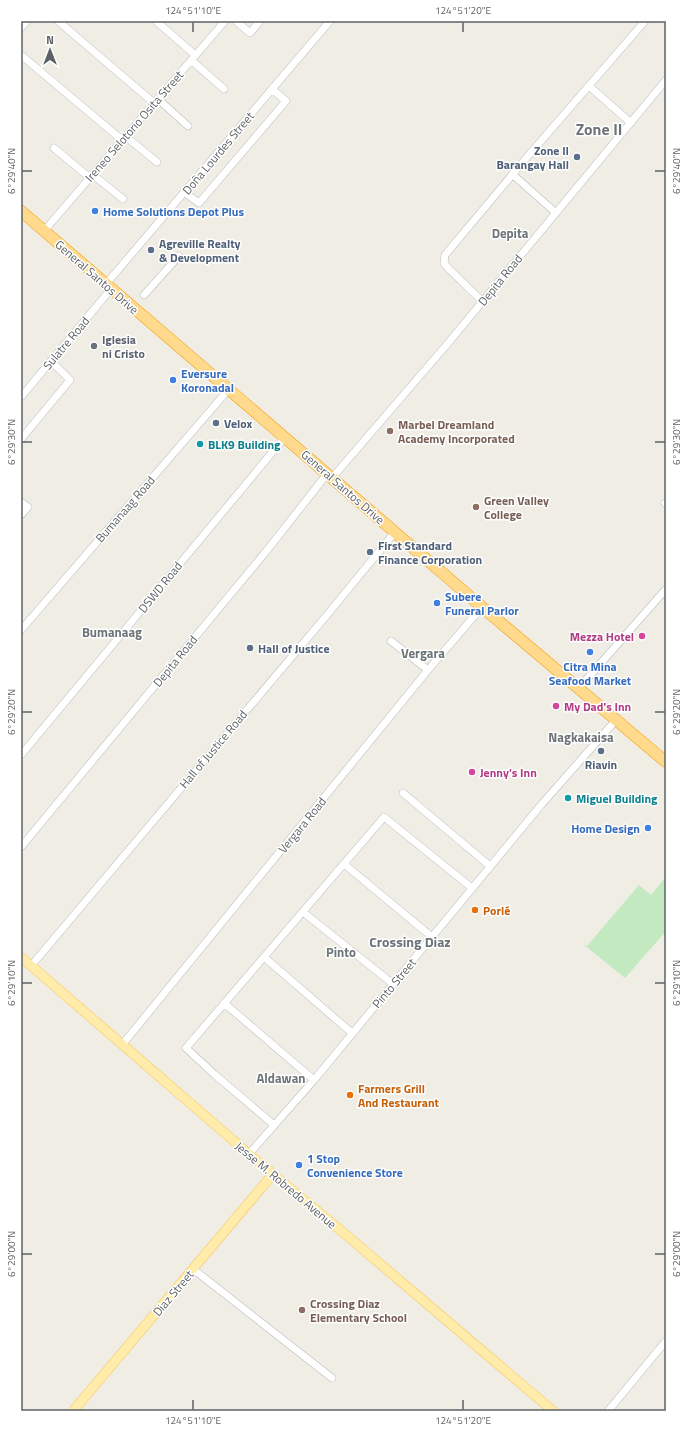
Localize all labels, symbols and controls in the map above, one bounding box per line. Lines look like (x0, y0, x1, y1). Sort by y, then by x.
text: 124°51'10"E (165, 3, 222, 18)
text: 124°51'20"E (435, 3, 492, 18)
north arrow (30, 30, 70, 70)
text: N (46, 32, 54, 48)
street label: Ireneo Selotorio Osita Street (80, 65, 188, 186)
street label: Doña Lourdes Street (178, 107, 259, 199)
district label: Zone II (576, 117, 622, 141)
place label: Zone II Barangay Hall (496, 141, 569, 174)
text: 6°29'40"N (4, 148, 19, 194)
text: 6°29'40"N (669, 148, 684, 194)
marker: Zone II Barangay Hall (572, 152, 582, 162)
place label: Home Solutions Depot Plus (103, 202, 244, 221)
marker: Home Solutions Depot Plus (90, 206, 100, 216)
district label: Depita (492, 223, 529, 243)
place label: Agreville Realty & Development (159, 234, 241, 267)
street label: General Santos Drive (51, 235, 143, 319)
marker: Agreville Realty & Development (146, 245, 156, 255)
street label: Depita Road (473, 250, 527, 310)
street label: Sulatre Road (38, 312, 94, 374)
place label: Iglesia ni Cristo (102, 330, 145, 363)
marker: Iglesia ni Cristo (89, 341, 99, 351)
place label: Eversure Koronadal (181, 364, 234, 397)
marker: Eversure Koronadal (168, 375, 178, 385)
place label: Velox (224, 414, 253, 433)
place label: Marbel Dreamland Academy Incorporated (398, 415, 515, 448)
marker: Velox (211, 418, 221, 428)
text: 6°29'30"N (4, 419, 19, 465)
text: 6°29'30"N (669, 419, 684, 465)
marker: Marbel Dreamland Academy Incorporated (385, 426, 395, 436)
place label: BLK9 Building (208, 435, 281, 454)
marker: BLK9 Building (195, 439, 205, 449)
street label: General Santos Drive (297, 445, 389, 529)
street label: Bumanaag Road (91, 471, 159, 547)
place label: Green Valley College (484, 491, 549, 524)
marker: Green Valley College (471, 502, 481, 512)
place label: First Standard Finance Corporation (378, 536, 482, 569)
marker: First Standard Finance Corporation (365, 547, 375, 557)
street label: DSWD Road (133, 557, 187, 617)
place label: Subere Funeral Parlor (445, 587, 519, 620)
marker: Subere Funeral Parlor (432, 598, 442, 608)
district label: Bumanaag (82, 622, 142, 642)
place label: Mezza Hotel (570, 627, 634, 646)
street label: Depita Road (148, 631, 202, 691)
marker: Mezza Hotel (637, 631, 647, 641)
place label: Hall of Justice (258, 639, 330, 658)
marker: Hall of Justice (245, 643, 255, 653)
district label: Vergara (401, 643, 445, 663)
marker: Citra Mina Seafood Market (585, 647, 595, 657)
place label: Citra Mina Seafood Market (549, 657, 632, 690)
text: 6°29'20"N (4, 689, 19, 735)
text: 6°29'20"N (669, 689, 684, 735)
place label: My Dad's Inn (564, 697, 631, 716)
marker: My Dad's Inn (551, 701, 561, 711)
street label: Hall of Justice Road (174, 706, 252, 792)
district label: Nagkakaisa (548, 727, 614, 747)
marker: Riavin (596, 746, 606, 756)
place label: Riavin (585, 755, 617, 774)
place label: Jenny's Inn (480, 763, 537, 782)
marker: Jenny's Inn (467, 767, 477, 777)
place label: Miguel Building (576, 789, 658, 808)
street label: Vergara Road (273, 793, 331, 857)
marker: Miguel Building (563, 793, 573, 803)
place label: Home Design (571, 819, 640, 838)
marker: Home Design (643, 823, 653, 833)
place label: Porlé (483, 901, 510, 920)
marker: Porlé (470, 905, 480, 915)
district label: Crossing Diaz (369, 931, 451, 952)
district label: Pinto (326, 942, 356, 962)
street label: Pinto Street (367, 953, 421, 1012)
text: 6°29'10"N (4, 960, 19, 1006)
text: 6°29'10"N (669, 960, 684, 1006)
district label: Aldawan (257, 1068, 305, 1088)
place label: Farmers Grill And Restaurant (358, 1079, 440, 1112)
marker: Farmers Grill And Restaurant (345, 1090, 355, 1100)
street label: Jesse M. Robredo Avenue (231, 1137, 341, 1233)
place label: 1 Stop Convenience Store (307, 1149, 403, 1182)
marker: 1 Stop Convenience Store (294, 1160, 304, 1170)
text: 6°29'00"N (4, 1231, 19, 1277)
text: 6°29'00"N (669, 1231, 684, 1277)
street label: Diaz Street (148, 1265, 199, 1320)
place label: Crossing Diaz Elementary School (310, 1294, 407, 1327)
marker: Crossing Diaz Elementary School (297, 1305, 307, 1315)
text: 124°51'10"E (165, 1413, 222, 1428)
text: 124°51'20"E (435, 1413, 492, 1428)

